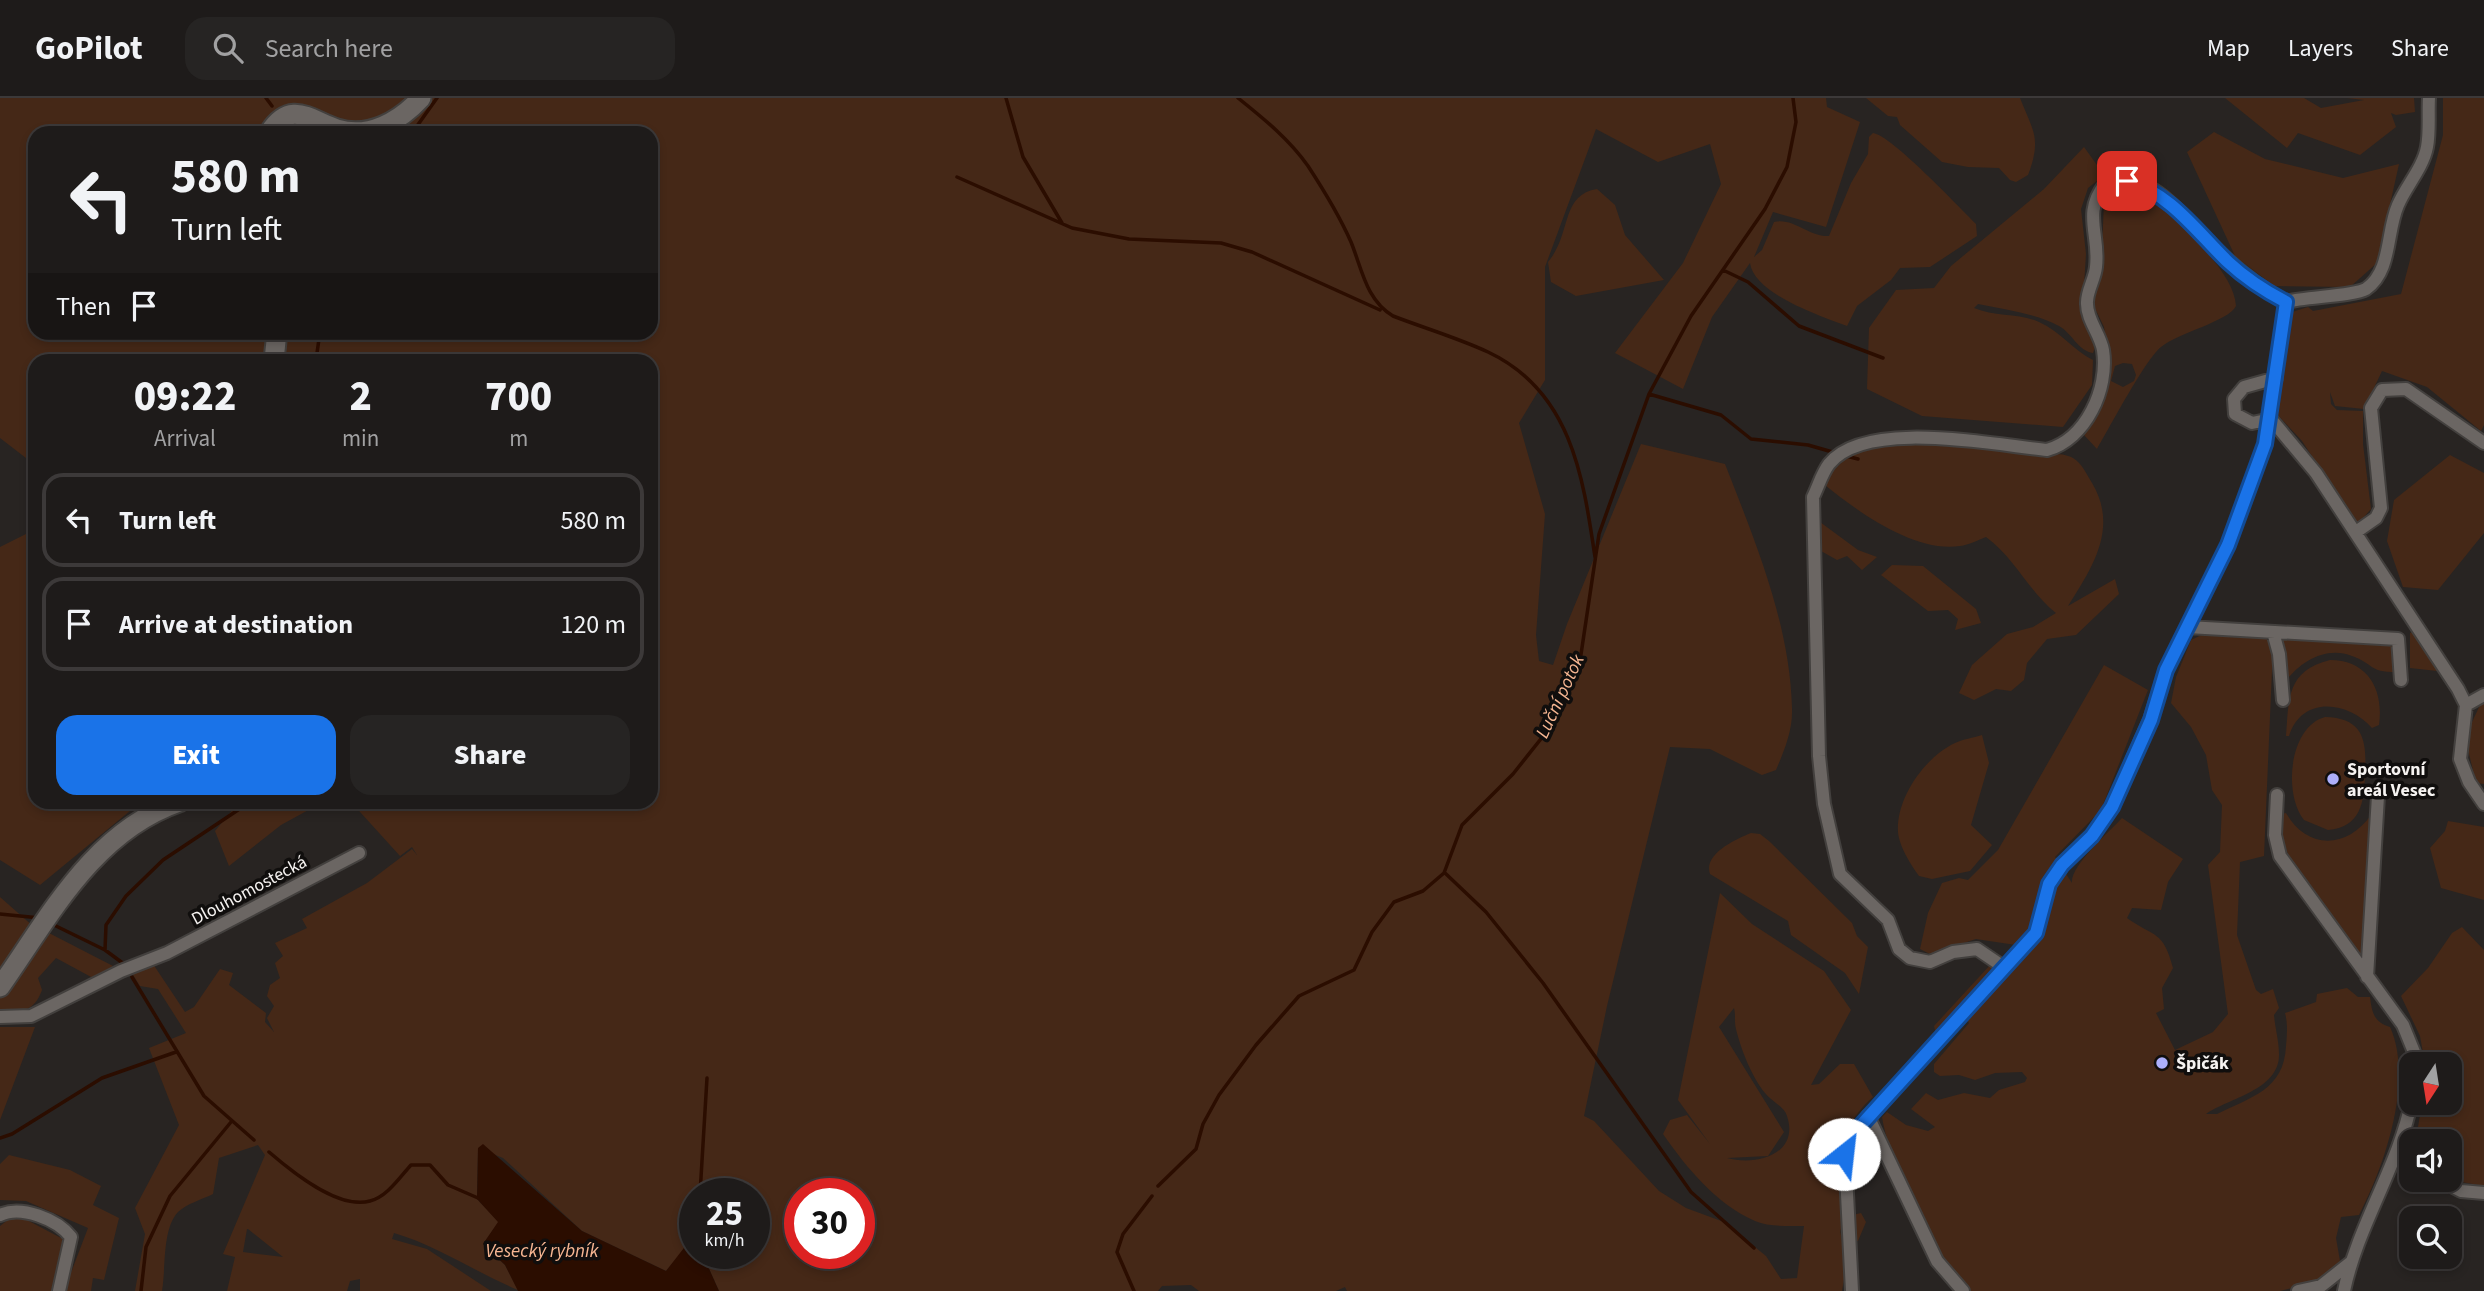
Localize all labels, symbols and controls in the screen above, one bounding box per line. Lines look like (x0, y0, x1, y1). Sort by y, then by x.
search box (185, 17, 675, 80)
text: GoPilot (35, 25, 143, 72)
icon: search (209, 29, 247, 67)
text: Search here (265, 30, 393, 67)
text: Map (2207, 31, 2250, 66)
text: Layers (2288, 31, 2353, 66)
text: Share (2391, 31, 2449, 66)
text: 580 m (171, 142, 300, 212)
pin (2097, 151, 2157, 211)
icon: left (56, 154, 147, 245)
icon: arrive (2108, 162, 2146, 200)
text: Turn left (171, 207, 282, 253)
icon: arrive (125, 287, 163, 325)
text: Then (56, 288, 111, 325)
text: 09:22 (134, 367, 236, 427)
text: 2 (349, 367, 372, 427)
text: 700 (485, 367, 552, 427)
text: Arrival (154, 422, 216, 455)
text: min (342, 422, 379, 455)
text: m (509, 422, 528, 455)
icon: left (60, 501, 98, 539)
text: Turn left (119, 502, 216, 539)
text: 580 m (560, 502, 626, 539)
icon: arrive (60, 605, 98, 643)
text: Arrive at destination (119, 606, 353, 643)
text: 120 m (560, 606, 626, 643)
water label: Luční potok (1529, 649, 1592, 743)
button: Exit (56, 715, 336, 795)
button: Share (350, 715, 630, 795)
place label: Sportovní areál Vesec (2347, 757, 2436, 803)
marker: Sportovní areál Vesec (2325, 771, 2341, 787)
street label: Dlouhomostecká (187, 850, 311, 931)
place label: Špičák (2176, 1051, 2229, 1076)
north arrow (2399, 1052, 2462, 1115)
map controls (2399, 1052, 2462, 1269)
marker: Špičák (2154, 1055, 2170, 1071)
position arrow (1807, 1117, 1881, 1191)
button: sound (2399, 1129, 2462, 1192)
speed limit sign: 30 (784, 1178, 875, 1269)
text: 25 (706, 1189, 743, 1239)
button: search (2399, 1206, 2462, 1269)
text: km/h (705, 1228, 744, 1253)
water label: Vesecký rybník (485, 1238, 600, 1265)

